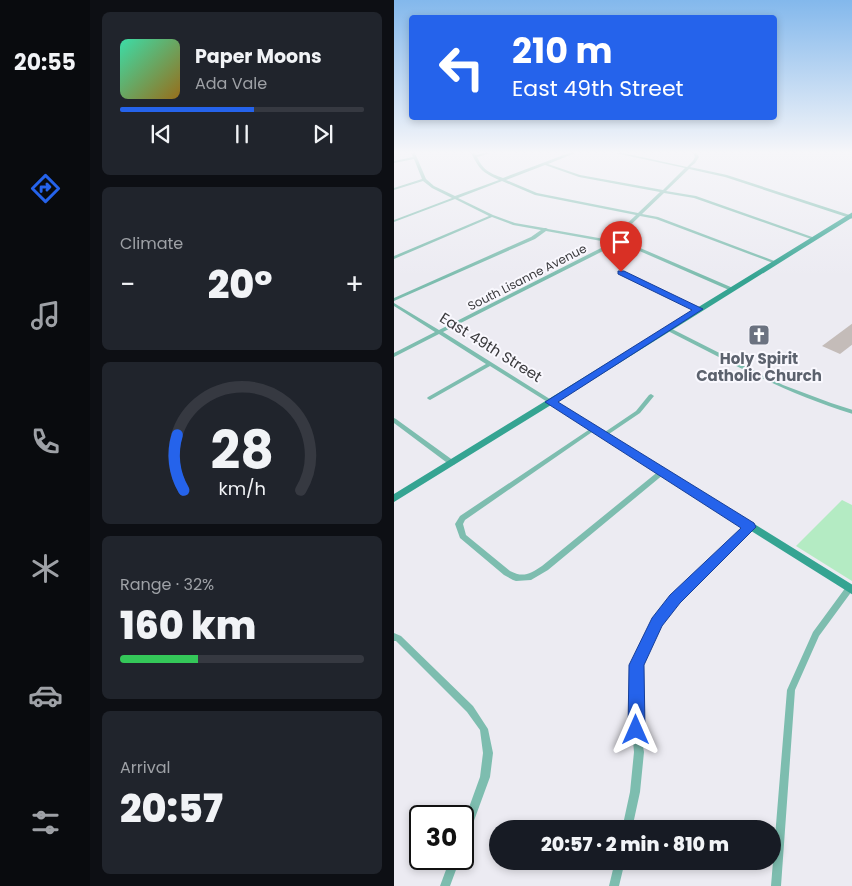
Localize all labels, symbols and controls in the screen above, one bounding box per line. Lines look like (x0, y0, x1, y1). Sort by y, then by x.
text: 210 m (512, 26, 612, 75)
icon: left (429, 35, 494, 100)
text: Paper Moons (195, 43, 322, 70)
text: 20:55 (14, 47, 76, 78)
text: Ada Vale (195, 72, 267, 95)
text: East 49th Street (512, 73, 684, 104)
icon: previous (147, 120, 175, 148)
icon: pause (228, 120, 256, 148)
icon: next (309, 120, 337, 148)
icon: directions (28, 171, 63, 206)
pin (600, 221, 642, 272)
icon: arrive (607, 228, 635, 256)
text: Climate (120, 232, 183, 255)
street label: South Lisanne Avenue (465, 240, 589, 314)
text: 20° (208, 258, 273, 311)
text: − (120, 265, 135, 304)
text: + (345, 265, 364, 304)
icon: music (28, 298, 63, 333)
street label: East 49th Street (436, 307, 546, 387)
church icon: Holy Spirit Catholic Church (747, 323, 771, 347)
place label: Holy Spirit Catholic Church (696, 348, 822, 386)
text: 28 (210, 414, 274, 487)
icon: phone (28, 424, 63, 459)
text: km/h (218, 476, 266, 501)
icon: climate (28, 551, 63, 586)
text: Range · 32% (120, 573, 214, 596)
text: 160 km (120, 599, 256, 652)
icon: car (28, 678, 63, 713)
position arrow (609, 703, 661, 755)
text: Arrival (120, 756, 170, 779)
text: 20:57 (120, 782, 223, 835)
icon: filters (28, 805, 63, 840)
speed limit sign: 30 (409, 805, 474, 870)
text: 20:57 · 2 min · 810 m (541, 831, 729, 858)

